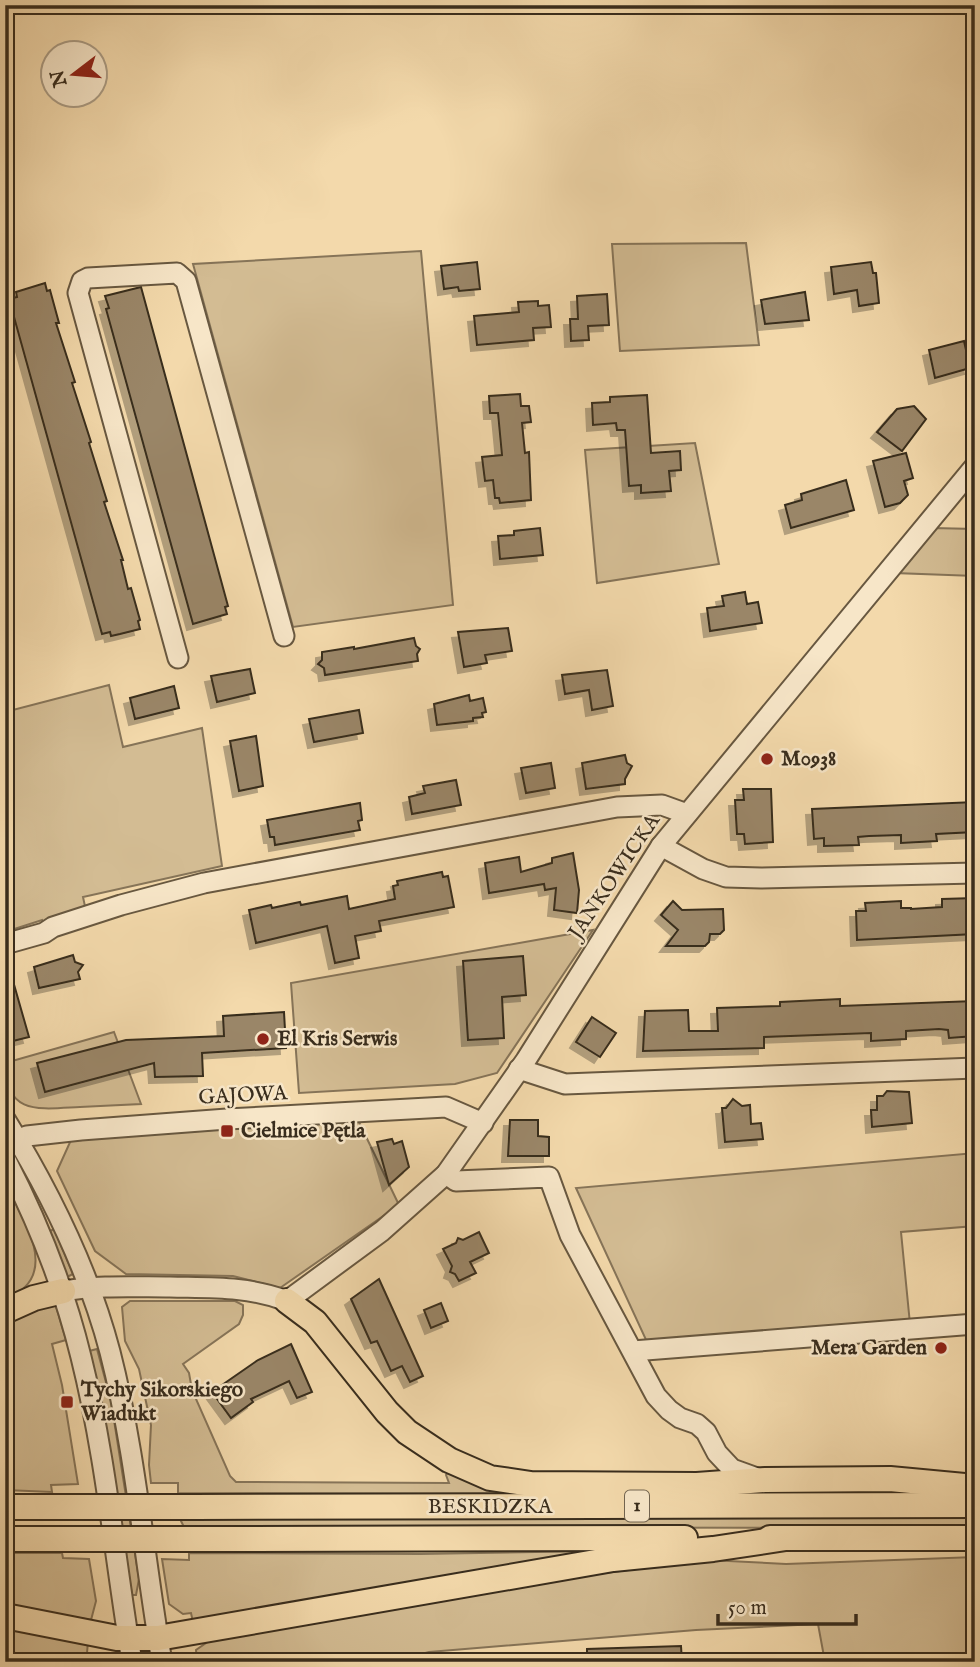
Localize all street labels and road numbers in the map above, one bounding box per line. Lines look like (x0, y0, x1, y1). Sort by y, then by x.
street label: JANKOWICKA (562, 808, 667, 947)
street label: GAJOWA (198, 1080, 289, 1112)
road number: 1 (625, 1490, 649, 1522)
street label: BESKIDZKA (428, 1494, 553, 1521)

